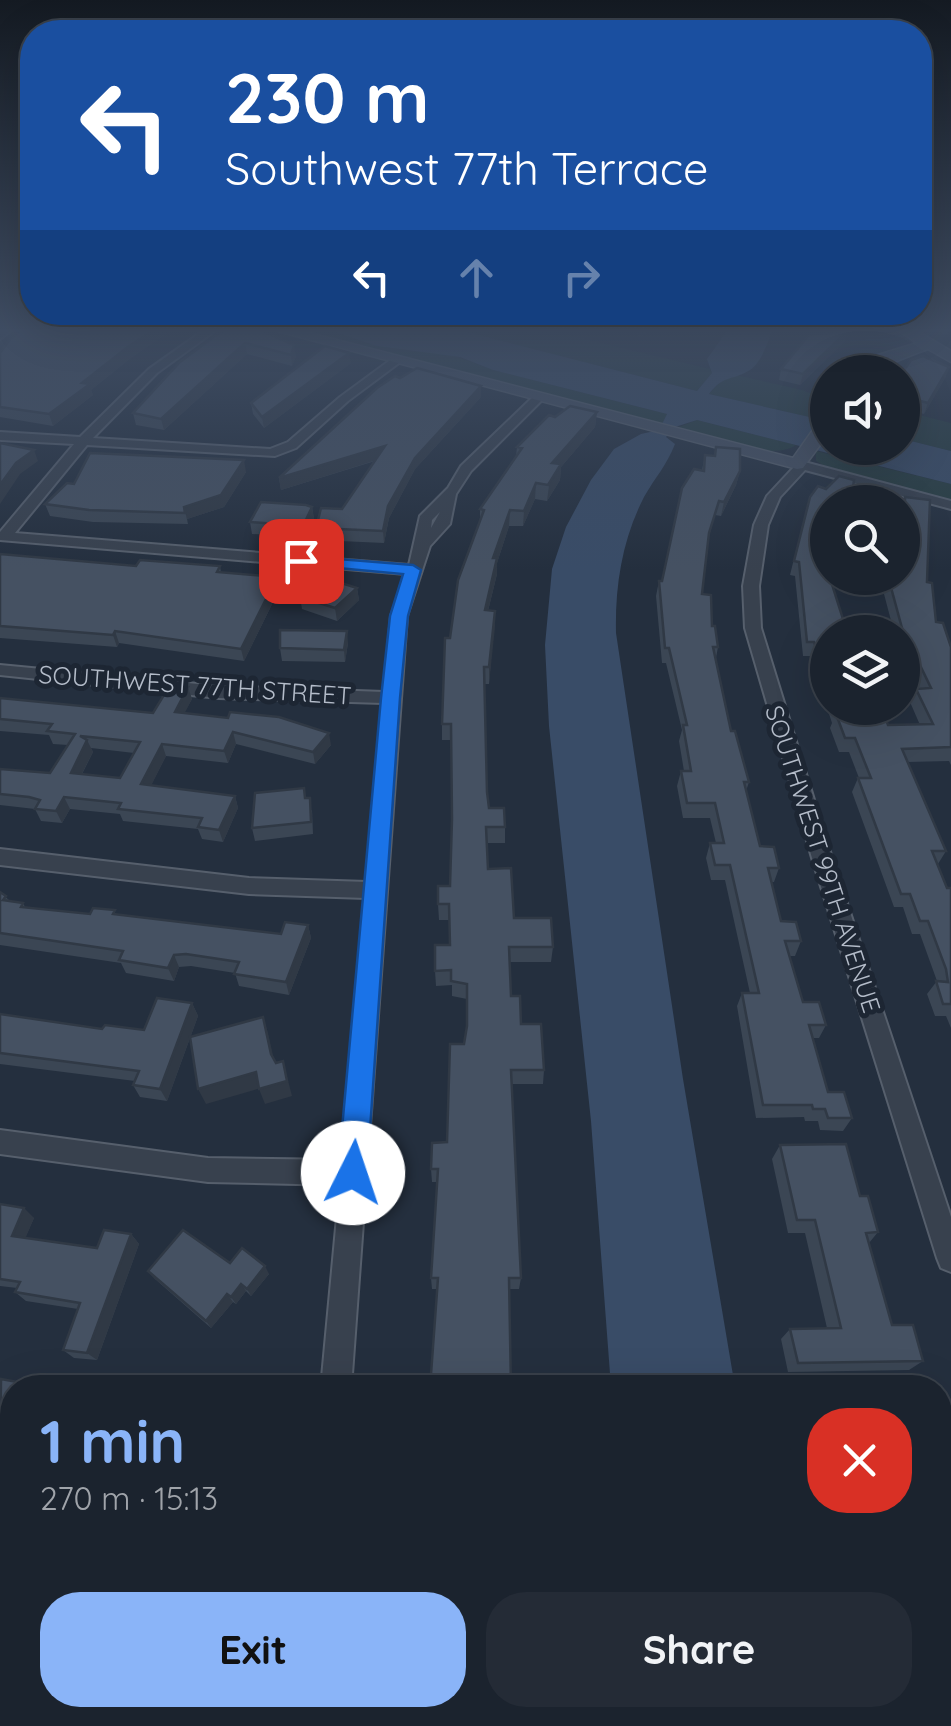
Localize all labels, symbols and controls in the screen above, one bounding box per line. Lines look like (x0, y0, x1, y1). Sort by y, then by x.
text: 230 m (225, 53, 430, 141)
icon: left (60, 60, 190, 190)
text: Southwest 77th Terrace (225, 140, 708, 196)
icon: left (344, 250, 399, 305)
icon: ahead (449, 250, 504, 305)
icon: right (554, 250, 609, 305)
map controls (810, 355, 920, 725)
button: sound (810, 355, 920, 465)
button: search (810, 485, 920, 595)
pin (259, 519, 344, 604)
icon: arrive (274, 534, 329, 589)
button: layers (810, 615, 920, 725)
street label: SOUTHWEST 77TH STREET (38, 658, 352, 711)
street label: SOUTHWEST 99TH AVENUE (759, 701, 888, 1016)
position arrow (301, 1121, 405, 1225)
text: 1 min (40, 1403, 185, 1478)
button: close (807, 1408, 912, 1513)
text: 270 m · 15:13 (40, 1478, 218, 1518)
button: Exit (40, 1592, 466, 1707)
button: Share (486, 1592, 912, 1707)

